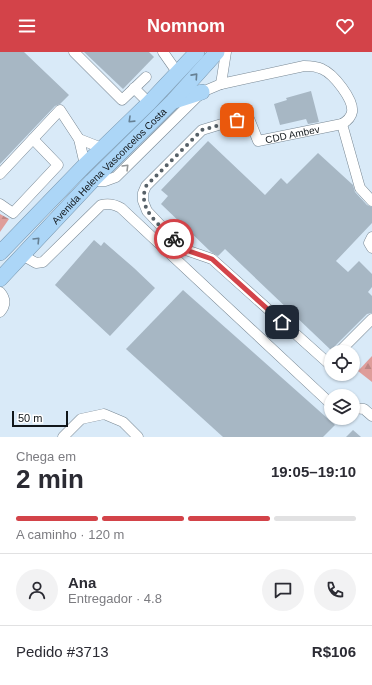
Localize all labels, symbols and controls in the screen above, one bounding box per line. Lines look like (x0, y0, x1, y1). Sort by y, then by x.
icon: menu (16, 15, 38, 37)
icon: heart (334, 15, 356, 37)
text: Nomnom (147, 16, 225, 36)
one-way arrow (190, 74, 197, 81)
pin (220, 103, 254, 137)
street label: Avenida Helena Vasconcelos Costa (50, 106, 169, 226)
icon: bag (226, 109, 248, 131)
one-way arrow (128, 115, 136, 123)
street label: CDD Ambev (264, 124, 320, 145)
one-way arrow (121, 165, 129, 172)
courier (154, 219, 194, 259)
icon: bike (163, 228, 185, 250)
one-way arrow (32, 237, 40, 245)
pin (265, 305, 299, 339)
icon: home (271, 311, 293, 333)
map controls (324, 345, 360, 425)
button: locate (324, 345, 360, 381)
button: layers (324, 389, 360, 425)
scale bar (12, 409, 68, 428)
text: 50 m (18, 412, 42, 424)
text: Chega em (16, 449, 76, 464)
text: 19:05–19:10 (271, 463, 356, 480)
text: 2 min (16, 464, 84, 494)
text: A caminho · 120 m (16, 527, 124, 542)
button: person (16, 569, 58, 611)
button: chat (262, 569, 304, 611)
button: phone (314, 569, 356, 611)
text: Ana (68, 574, 96, 591)
text: Entregador · 4.8 (68, 591, 162, 606)
text: Pedido #3713 (16, 643, 109, 660)
text: R$106 (312, 643, 356, 660)

